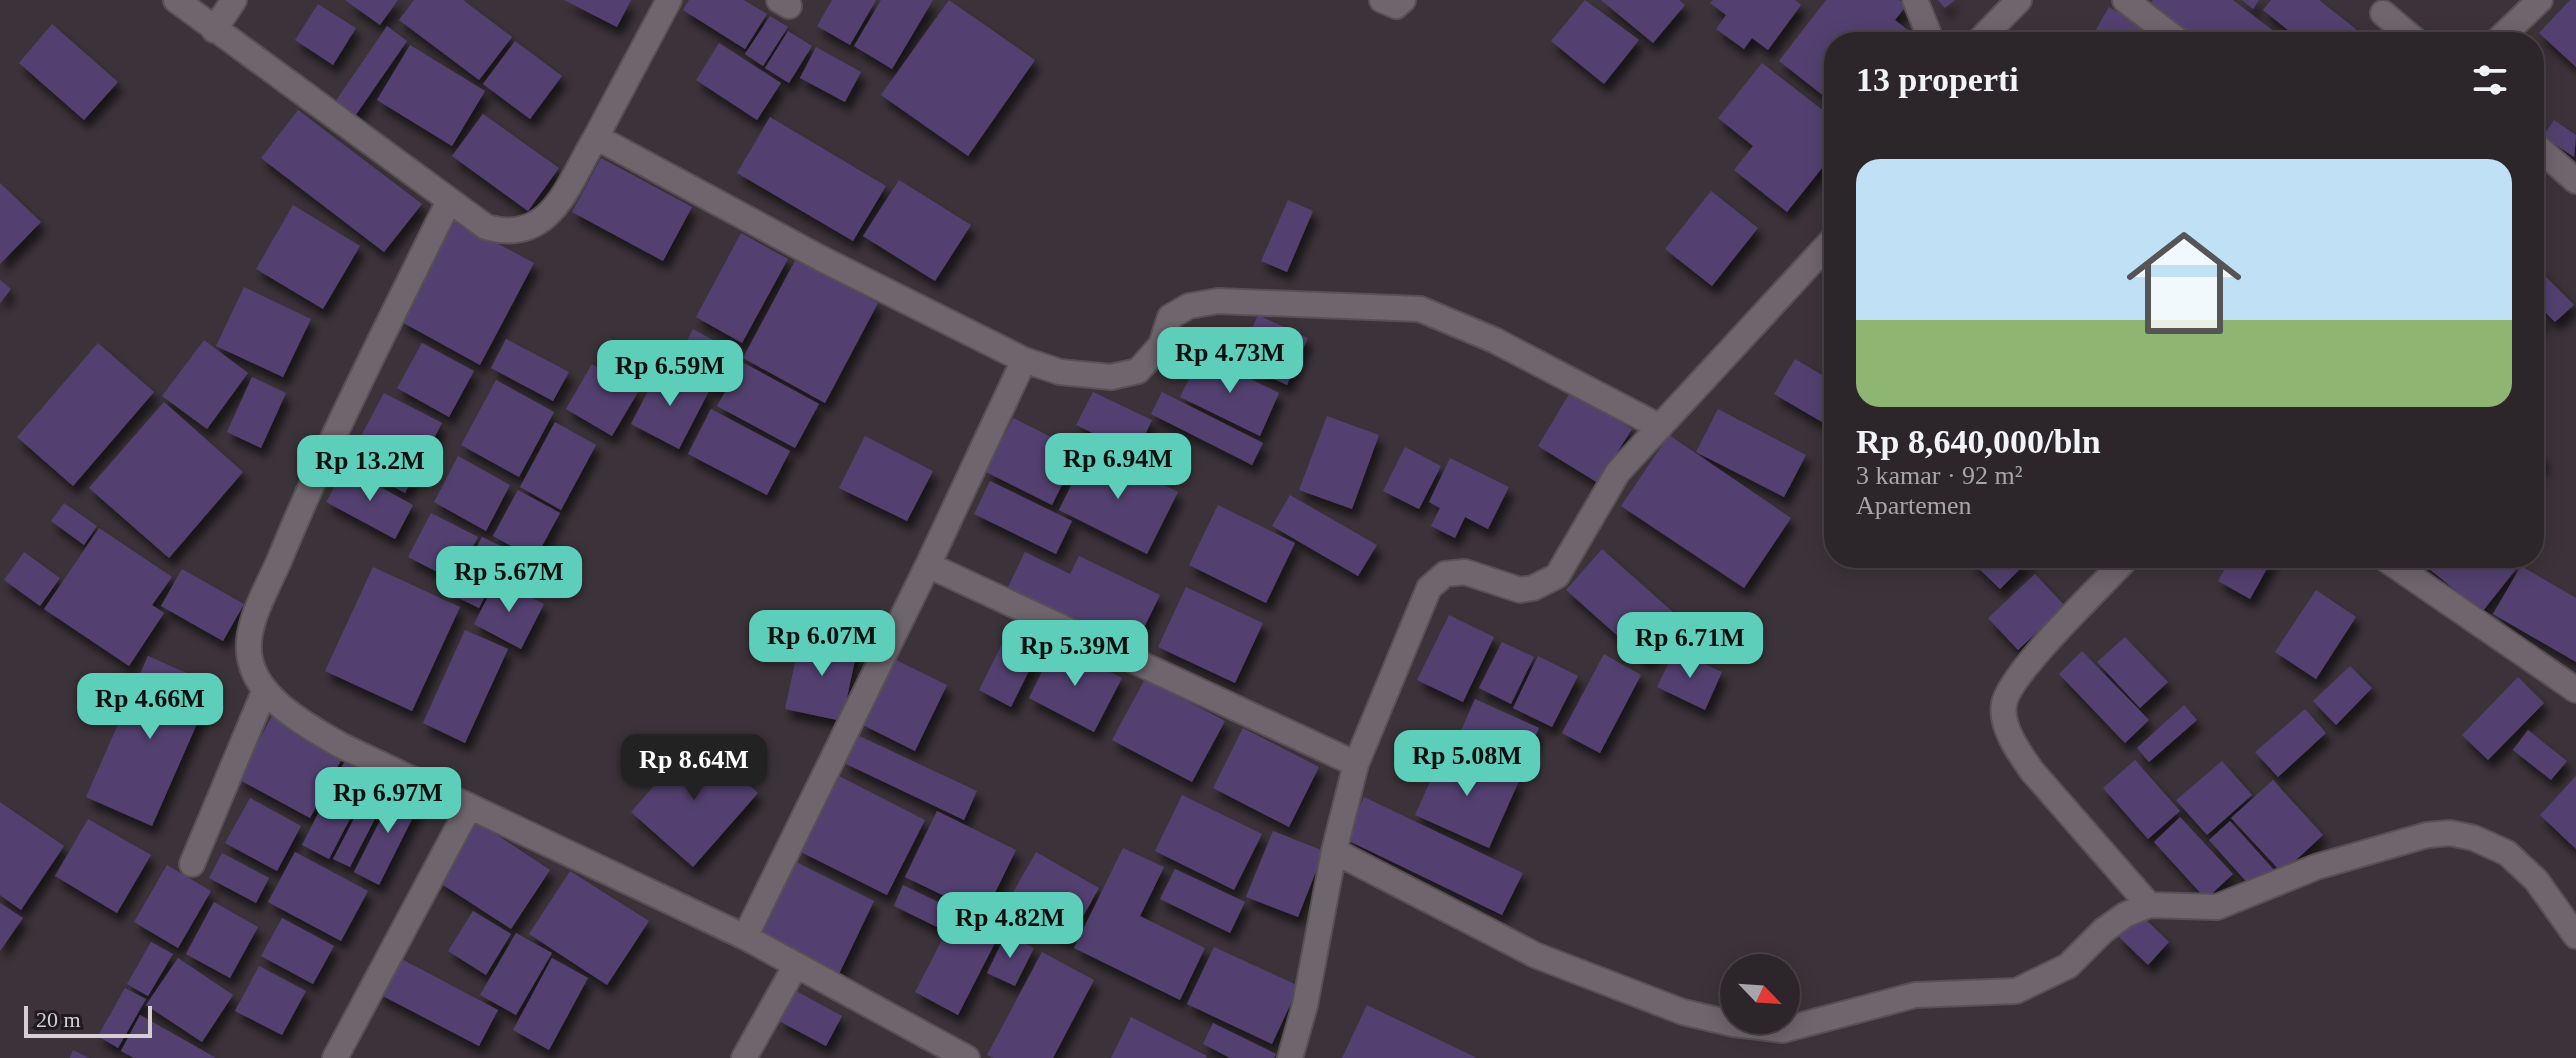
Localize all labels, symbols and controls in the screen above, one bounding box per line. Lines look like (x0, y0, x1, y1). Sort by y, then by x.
icon: filters (2468, 58, 2512, 102)
text: 13 properti (1856, 61, 2019, 98)
icon: home (2112, 211, 2256, 355)
pin: Rp 4.73M (1147, 327, 1313, 395)
text: Rp 4.73M (1175, 338, 1285, 367)
pin: Rp 6.59M (587, 340, 753, 408)
text: Rp 6.59M (615, 351, 725, 380)
text: Rp 8,640,000/bln (1856, 423, 2101, 460)
pin: Rp 6.94M (1035, 433, 1201, 501)
pin: Rp 13.2M (287, 435, 453, 503)
text: Rp 6.94M (1063, 444, 1173, 473)
text: Rp 13.2M (315, 446, 425, 475)
text: 3 kamar · 92 m² (1856, 461, 2023, 490)
text: Apartemen (1856, 491, 1972, 520)
pin: Rp 5.67M (426, 546, 592, 614)
text: Rp 5.67M (454, 557, 564, 586)
pin: Rp 6.07M (739, 610, 905, 678)
pin: Rp 6.71M (1607, 612, 1773, 680)
pin: Rp 5.39M (992, 620, 1158, 688)
text: Rp 6.07M (767, 621, 877, 650)
text: Rp 6.71M (1635, 623, 1745, 652)
text: Rp 5.39M (1020, 631, 1130, 660)
pin: Rp 4.66M (67, 673, 233, 741)
text: Rp 4.66M (95, 684, 205, 713)
pin: Rp 5.08M (1384, 730, 1550, 798)
pin: Rp 8.64M (611, 734, 777, 802)
text: Rp 5.08M (1412, 741, 1522, 770)
text: Rp 8.64M (639, 745, 749, 774)
pin: Rp 6.97M (305, 767, 471, 835)
text: Rp 6.97M (333, 778, 443, 807)
pin: Rp 4.82M (927, 892, 1093, 960)
text: Rp 4.82M (955, 903, 1065, 932)
north arrow (1720, 954, 1800, 1034)
map controls (1720, 954, 1800, 1034)
scale bar (24, 1002, 152, 1038)
text: 20 m (36, 1007, 81, 1032)

